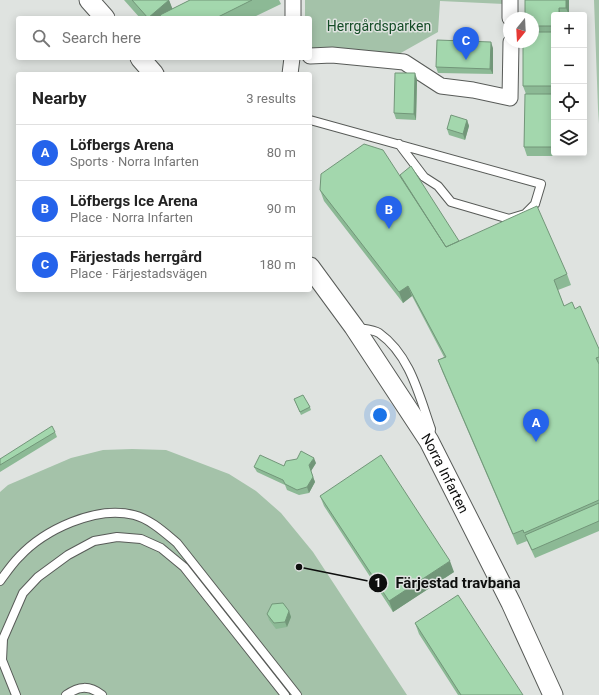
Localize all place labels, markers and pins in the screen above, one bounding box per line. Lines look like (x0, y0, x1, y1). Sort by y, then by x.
pin: C (453, 27, 479, 60)
pin: B (376, 196, 402, 229)
pin: A (523, 409, 549, 442)
callout: Färjestad travbana (368, 569, 529, 596)

